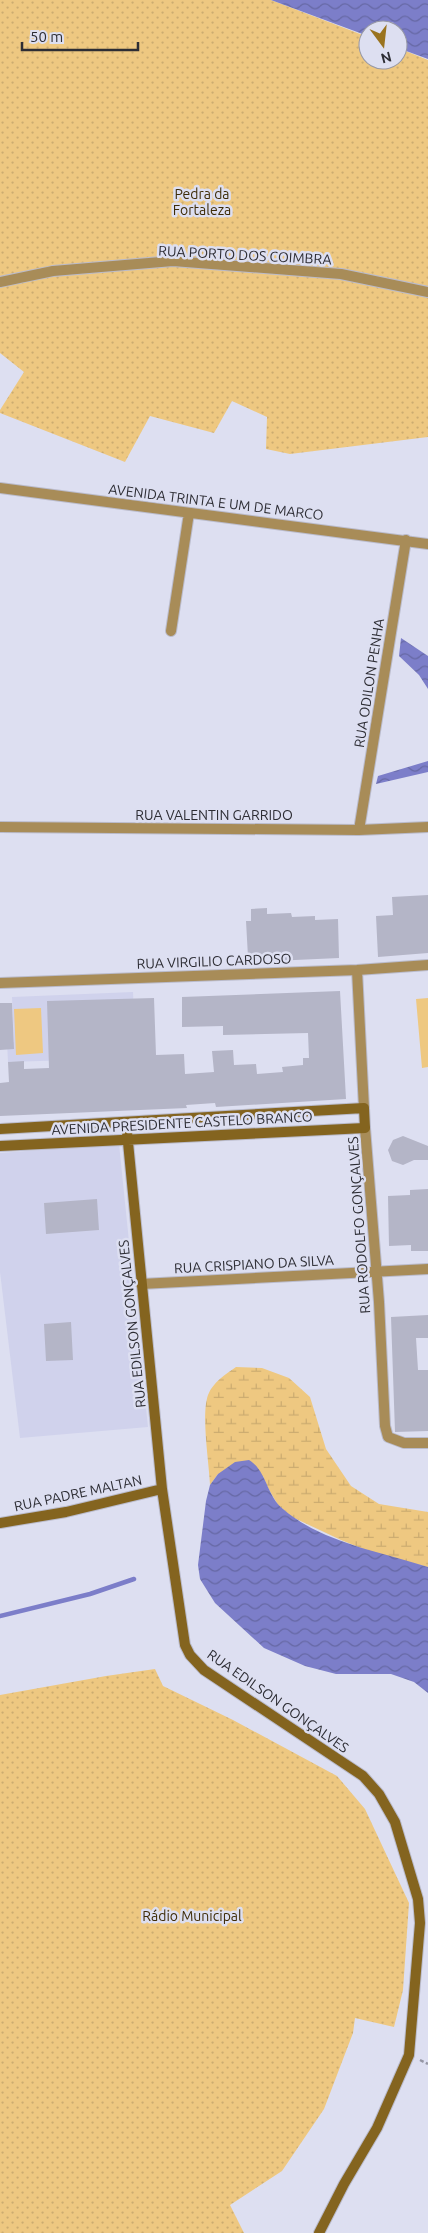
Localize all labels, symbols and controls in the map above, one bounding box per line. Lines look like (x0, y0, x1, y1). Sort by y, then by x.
scale bar (22, 20, 139, 52)
north arrow (358, 20, 408, 70)
text: 50 m (30, 28, 63, 45)
text: N (379, 48, 393, 67)
park label: Pedra da Fortaleza (173, 186, 231, 218)
street label: RUA PORTO DOS COIMBRA (158, 242, 332, 268)
street label: AVENIDA TRINTA E UM DE MARCO (108, 481, 324, 523)
street label: RUA ODILON PENHA (351, 617, 387, 749)
street label: RUA VALENTIN GARRIDO (135, 807, 293, 823)
street label: RUA VIRGILIO CARDOSO (136, 950, 292, 972)
street label: AVENIDA PRESIDENTE CASTELO BRANCO (51, 1108, 313, 1138)
street label: RUA RODOLFO GONÇALVES (345, 1136, 373, 1314)
street label: RUA EDILSON GONÇALVES (115, 1239, 149, 1409)
street label: RUA CRISPIANO DA SILVA (174, 1252, 334, 1276)
street label: RUA PADRE MALTAN (13, 1472, 143, 1514)
street label: RUA EDILSON GONÇALVES (204, 1646, 352, 1756)
park label: Rádio Municipal (142, 1908, 242, 1924)

